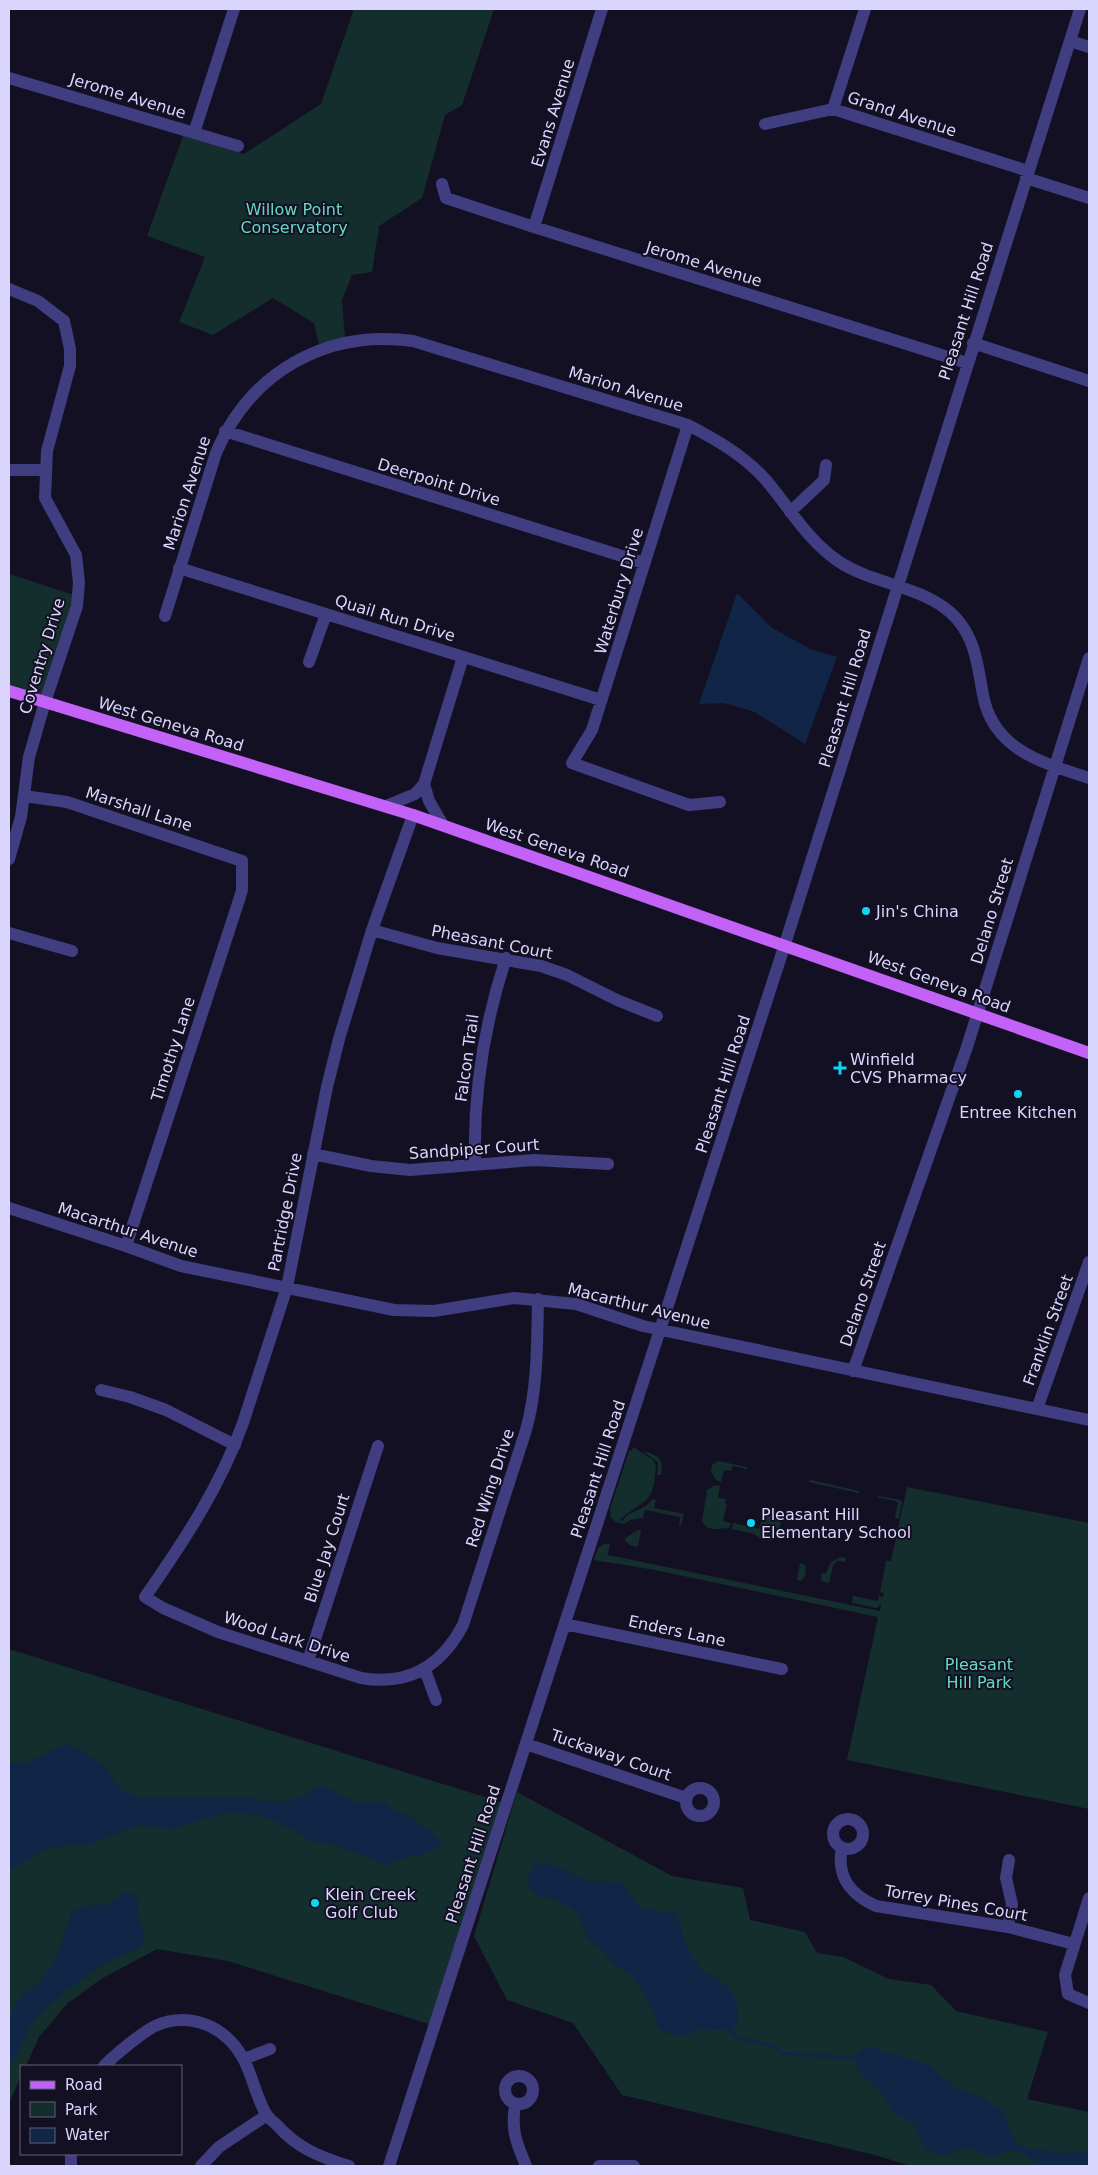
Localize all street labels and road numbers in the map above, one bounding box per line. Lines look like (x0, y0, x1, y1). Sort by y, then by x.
street label: Evans Avenue (527, 56, 579, 170)
street label: Jerome Avenue (67, 69, 188, 123)
street label: Grand Avenue (845, 87, 959, 141)
street label: Jerome Avenue (643, 237, 764, 291)
street label: Pleasant Hill Road (935, 240, 997, 382)
street label: Marion Avenue (566, 363, 686, 415)
street label: Marion Avenue (160, 433, 214, 553)
street label: Deerpoint Drive (375, 454, 503, 510)
street label: Waterbury Drive (591, 525, 647, 657)
street label: Quail Run Drive (332, 591, 458, 645)
street label: Coventry Drive (15, 596, 69, 716)
street label: Pleasant Hill Road (815, 626, 875, 770)
street label: West Geneva Road (96, 693, 246, 755)
street label: Marshall Lane (83, 783, 195, 835)
street label: West Geneva Road (482, 814, 632, 882)
street label: Delano Street (967, 856, 1017, 966)
street label: Pheasant Court (430, 921, 554, 963)
street label: West Geneva Road (865, 947, 1013, 1017)
street label: Timothy Lane (147, 994, 199, 1105)
street label: Falcon Trail (451, 1013, 483, 1103)
street label: Pleasant Hill Road (692, 1013, 754, 1155)
street label: Sandpiper Court (408, 1135, 540, 1163)
street label: Partridge Drive (264, 1151, 306, 1273)
street label: Macarthur Avenue (55, 1198, 201, 1262)
street label: Delano Street (836, 1239, 890, 1349)
street label: Franklin Street (1019, 1272, 1077, 1388)
street label: Macarthur Avenue (566, 1279, 712, 1333)
street label: Pleasant Hill Road (567, 1398, 629, 1540)
street label: Red Wing Drive (462, 1426, 518, 1550)
street label: Blue Jay Court (300, 1491, 354, 1605)
street label: Wood Lark Drive (221, 1608, 353, 1666)
street label: Enders Lane (627, 1611, 727, 1651)
street label: Tuckaway Court (547, 1725, 674, 1785)
street label: Pleasant Hill Road (442, 1783, 504, 1925)
street label: Torrey Pines Court (882, 1881, 1029, 1925)

